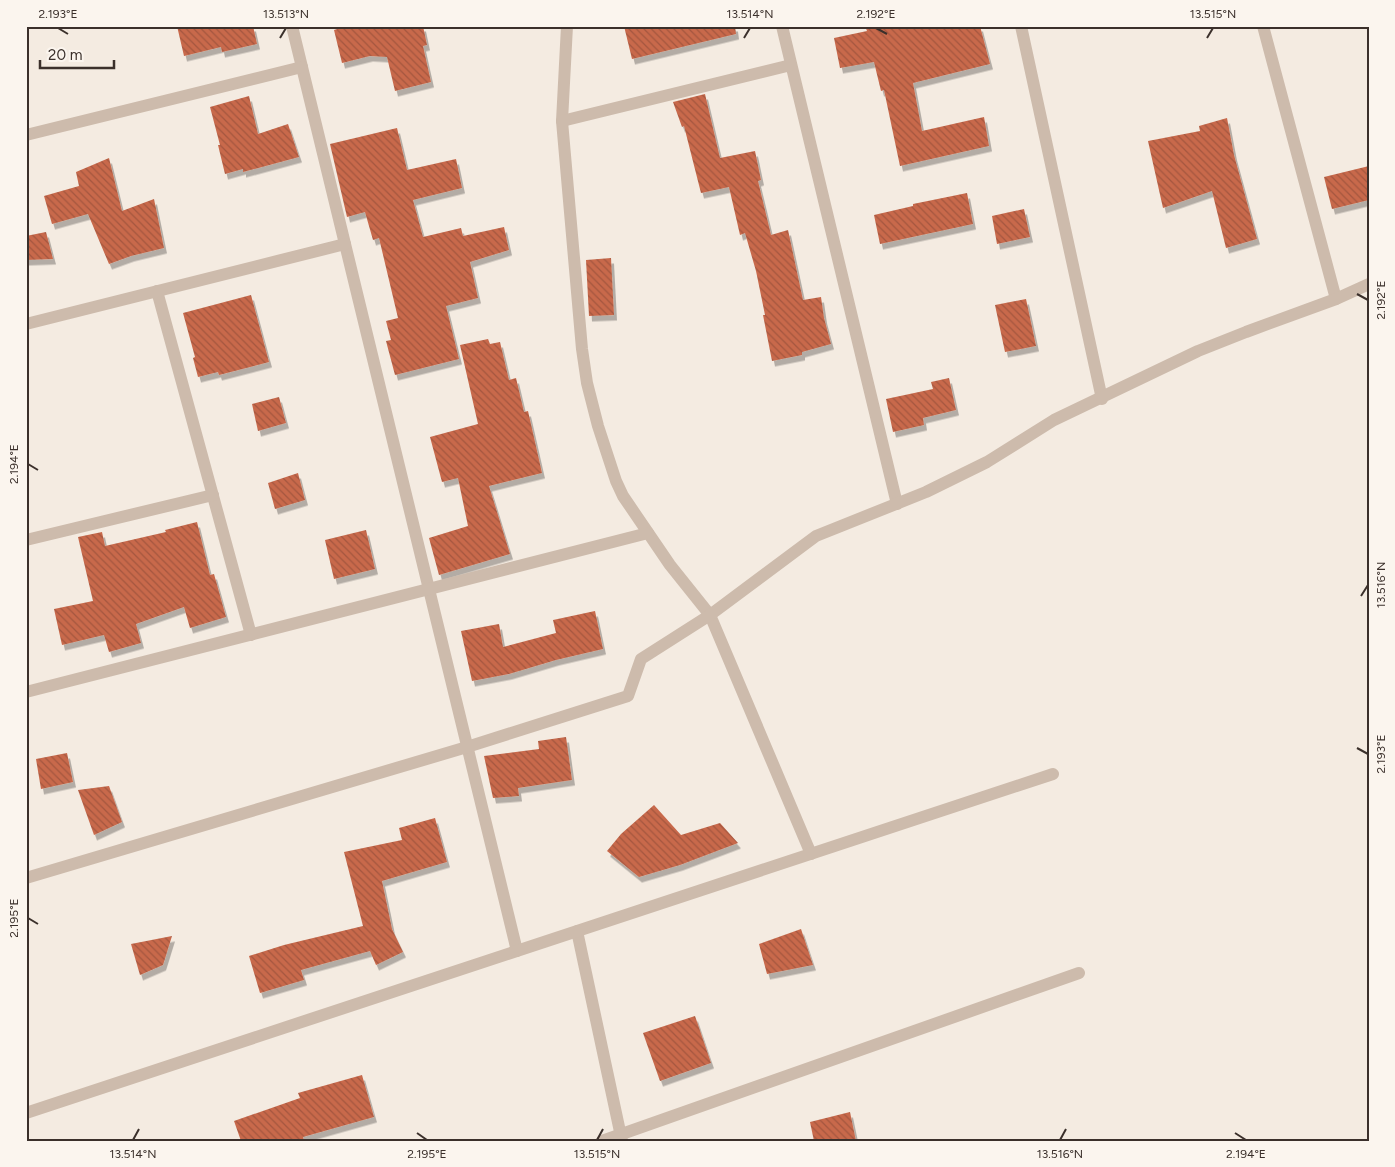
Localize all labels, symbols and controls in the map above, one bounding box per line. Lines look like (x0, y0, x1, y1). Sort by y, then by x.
text: 2.193°E (38, 7, 78, 21)
text: 13.513°N (263, 7, 309, 21)
text: 13.514°N (726, 7, 774, 21)
text: 2.192°E (856, 7, 896, 21)
text: 13.515°N (1190, 7, 1236, 21)
scale bar (40, 38, 114, 70)
text: 20 m (48, 46, 82, 64)
text: 2.192°E (1374, 280, 1388, 320)
text: 2.194°E (7, 444, 21, 484)
text: 13.516°N (1374, 562, 1388, 608)
text: 2.193°E (1374, 734, 1388, 774)
text: 2.195°E (7, 898, 21, 938)
text: 13.514°N (109, 1147, 157, 1161)
text: 2.195°E (407, 1147, 447, 1161)
text: 13.515°N (574, 1147, 620, 1161)
text: 13.516°N (1037, 1147, 1083, 1161)
text: 2.194°E (1226, 1147, 1266, 1161)

